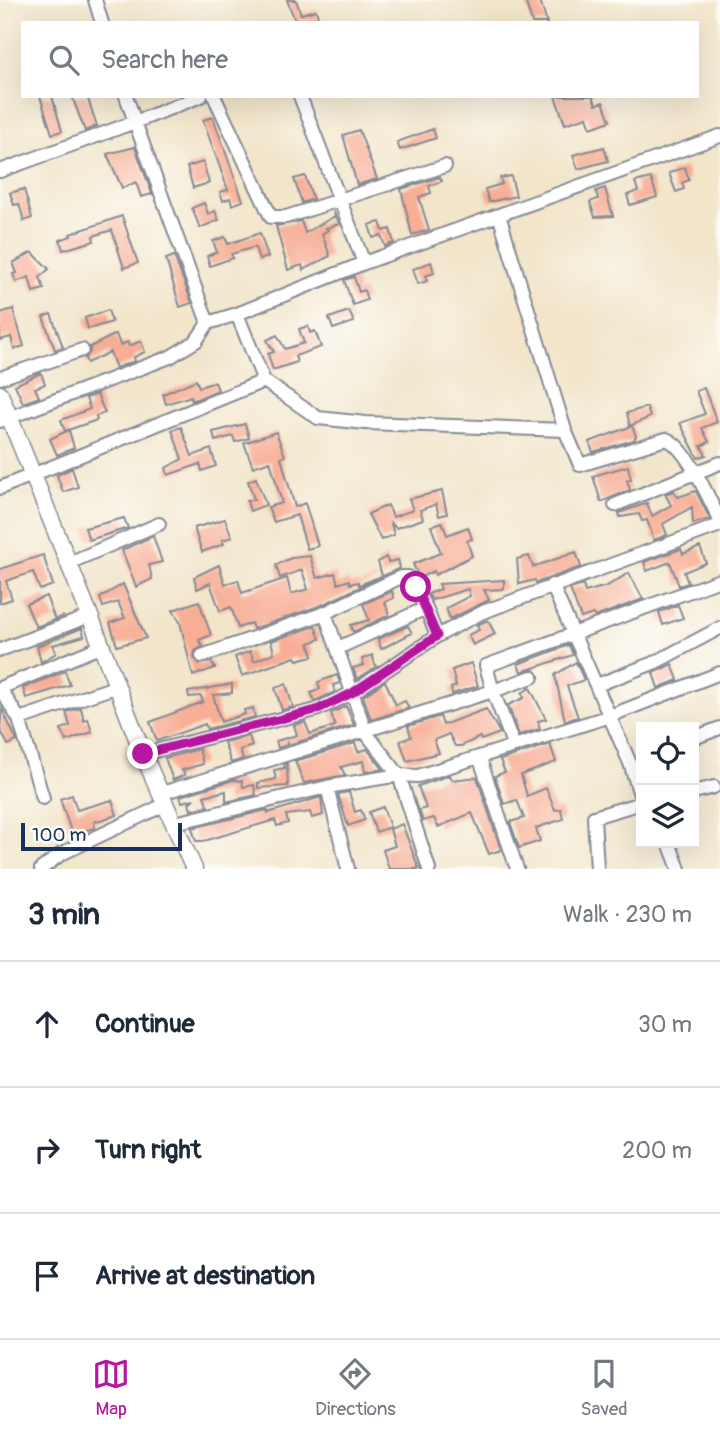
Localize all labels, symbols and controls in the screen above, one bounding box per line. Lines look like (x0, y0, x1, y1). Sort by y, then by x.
search box (21, 21, 699, 98)
icon: search (45, 41, 83, 79)
text: Search here (101, 44, 228, 76)
route start (400, 571, 431, 602)
map controls (636, 722, 699, 848)
button: locate (636, 722, 699, 785)
route end (127, 738, 158, 769)
button: layers (636, 785, 699, 848)
scale bar (21, 820, 182, 852)
text: 100 m (32, 823, 86, 847)
text: 3 min (28, 896, 100, 933)
text: Walk · 230 m (563, 900, 692, 929)
icon: ahead (28, 1005, 66, 1043)
text: Continue (95, 1008, 195, 1040)
text: 30 m (638, 1010, 692, 1039)
icon: right (28, 1131, 66, 1169)
text: Turn right (95, 1134, 201, 1166)
text: 200 m (622, 1136, 692, 1165)
icon: arrive (28, 1257, 66, 1295)
text: Arrive at destination (95, 1260, 315, 1292)
tab: Map (92, 1355, 130, 1421)
tab: Directions (315, 1355, 396, 1421)
tab: Saved (580, 1355, 628, 1421)

